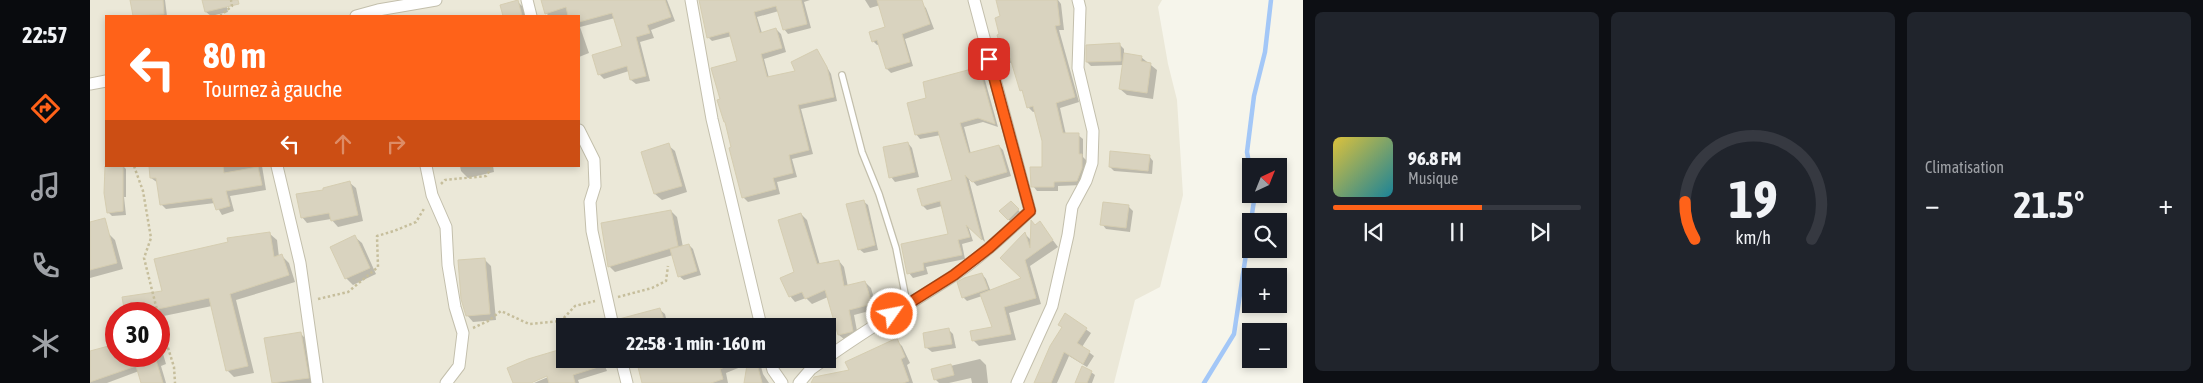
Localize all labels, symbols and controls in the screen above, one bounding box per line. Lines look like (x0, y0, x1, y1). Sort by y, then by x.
text: 22:57 (22, 22, 68, 48)
icon: left (120, 35, 185, 100)
text: 80 m (203, 35, 266, 75)
pin (968, 38, 1010, 80)
icon: arrive (975, 45, 1003, 73)
text: Tournez à gauche (203, 76, 342, 102)
icon: directions (28, 91, 63, 126)
icon: left (276, 130, 304, 158)
icon: ahead (329, 130, 357, 158)
icon: right (382, 130, 410, 158)
text: 96.8 FM (1408, 147, 1461, 169)
north arrow (1242, 158, 1288, 202)
map controls (1242, 158, 1287, 368)
text: Climatisation (1925, 158, 2004, 176)
icon: music (28, 169, 63, 204)
text: Musique (1408, 169, 1458, 187)
text: 19 (1729, 169, 1777, 229)
text: 21.5° (2014, 183, 2084, 226)
text: − (1925, 188, 1940, 220)
text: + (2158, 188, 2173, 220)
button: search (1242, 213, 1287, 258)
icon: previous (1360, 218, 1388, 246)
icon: pause (1443, 218, 1471, 246)
icon: next (1526, 218, 1554, 246)
text: km/h (1735, 227, 1771, 248)
icon: phone (28, 248, 63, 283)
button: + (1242, 268, 1287, 313)
position arrow (865, 287, 917, 339)
speed limit sign: 30 (105, 302, 170, 367)
button: − (1242, 323, 1287, 368)
icon: climate (28, 326, 63, 361)
text: 22:58 · 1 min · 160 m (626, 332, 766, 354)

